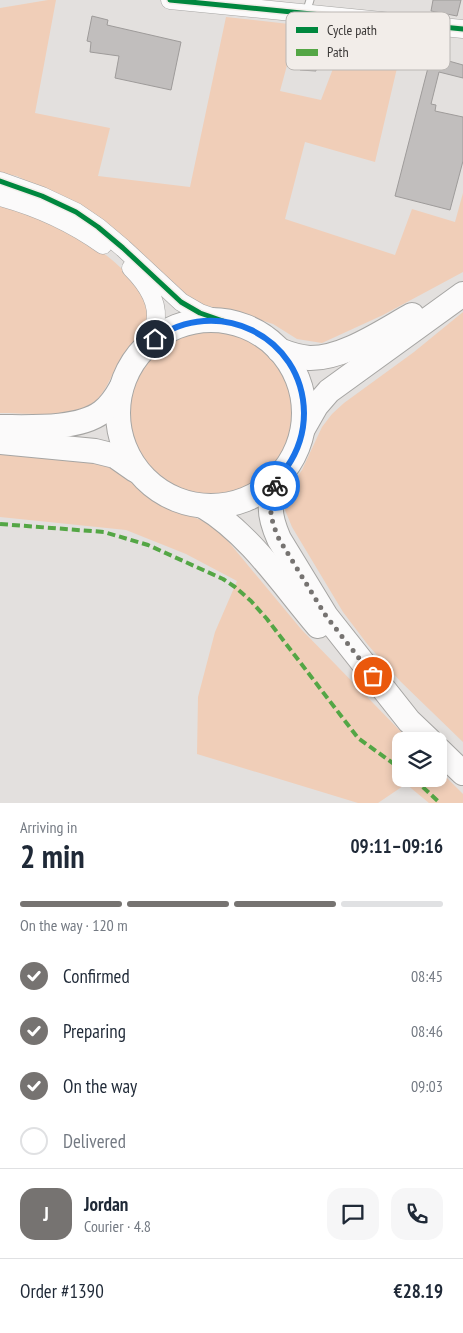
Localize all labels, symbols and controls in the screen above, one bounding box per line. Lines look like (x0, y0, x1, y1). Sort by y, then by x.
legend (286, 12, 450, 70)
text: Cycle path (327, 21, 377, 39)
text: Path (327, 43, 349, 61)
pin (134, 318, 176, 360)
icon: home (141, 325, 169, 353)
courier (250, 461, 300, 511)
icon: bike (261, 472, 289, 500)
pin (352, 655, 394, 697)
icon: bag (359, 662, 387, 690)
map controls (392, 732, 447, 787)
button: layers (392, 732, 447, 787)
text: Arriving in (20, 817, 77, 837)
text: 09:11–09:16 (350, 834, 443, 858)
text: 2 min (20, 835, 85, 877)
text: On the way · 120 m (20, 915, 128, 935)
icon: check (20, 962, 48, 990)
text: Confirmed (63, 964, 130, 988)
text: 08:45 (411, 966, 443, 986)
icon: check (20, 1017, 48, 1045)
text: Preparing (63, 1019, 126, 1043)
text: 08:46 (411, 1021, 443, 1041)
icon: check (20, 1072, 48, 1100)
text: On the way (63, 1074, 137, 1098)
text: 09:03 (411, 1076, 443, 1096)
text: Delivered (63, 1129, 126, 1153)
button: chat (327, 1188, 379, 1240)
button: phone (391, 1188, 443, 1240)
text: Jordan (84, 1192, 128, 1216)
text: J (43, 1202, 49, 1226)
text: Courier · 4.8 (84, 1216, 151, 1236)
text: Order #1390 (20, 1279, 104, 1303)
text: €28.19 (394, 1279, 443, 1303)

